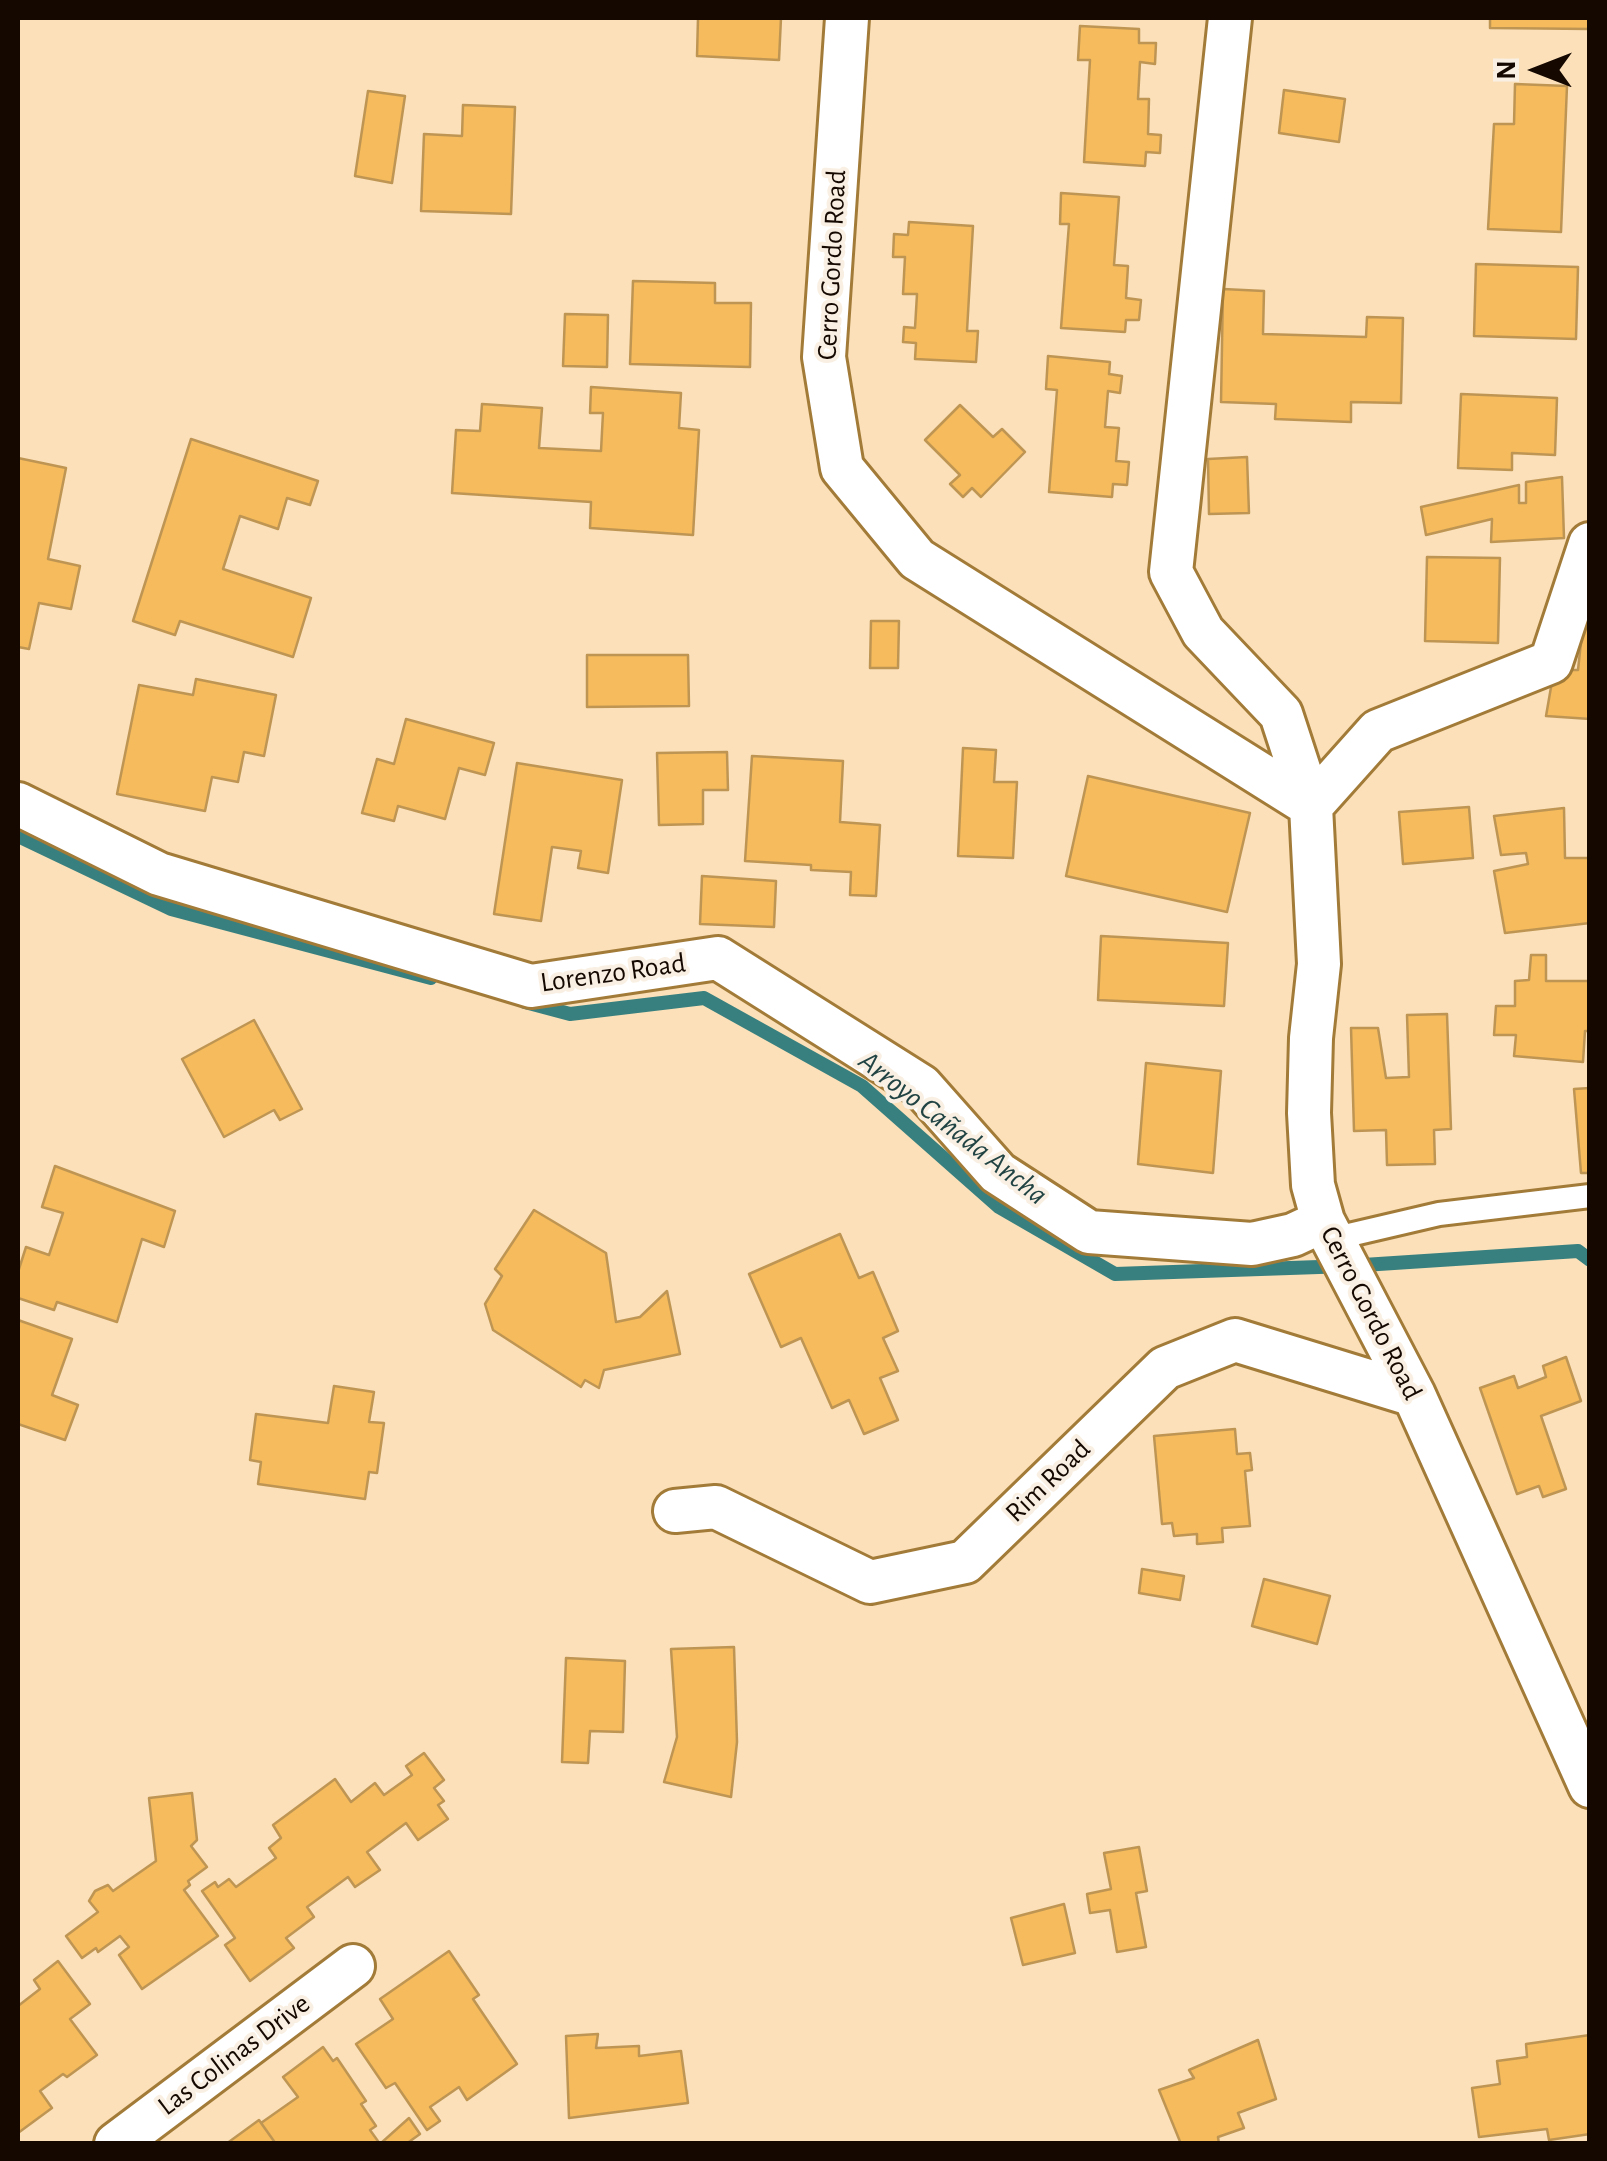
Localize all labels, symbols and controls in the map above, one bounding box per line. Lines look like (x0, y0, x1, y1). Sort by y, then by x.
north arrow (1487, 20, 1587, 120)
text: N (1493, 60, 1521, 80)
street label: Cerro Gordo Road (810, 169, 854, 361)
street label: Lorenzo Road (538, 946, 688, 1000)
water label: Arroyo Cañada Ancha (851, 1043, 1055, 1213)
street label: Cerro Gordo Road (1313, 1220, 1429, 1406)
street label: Rim Road (999, 1432, 1097, 1530)
street label: Las Colinas Drive (151, 1987, 317, 2123)

